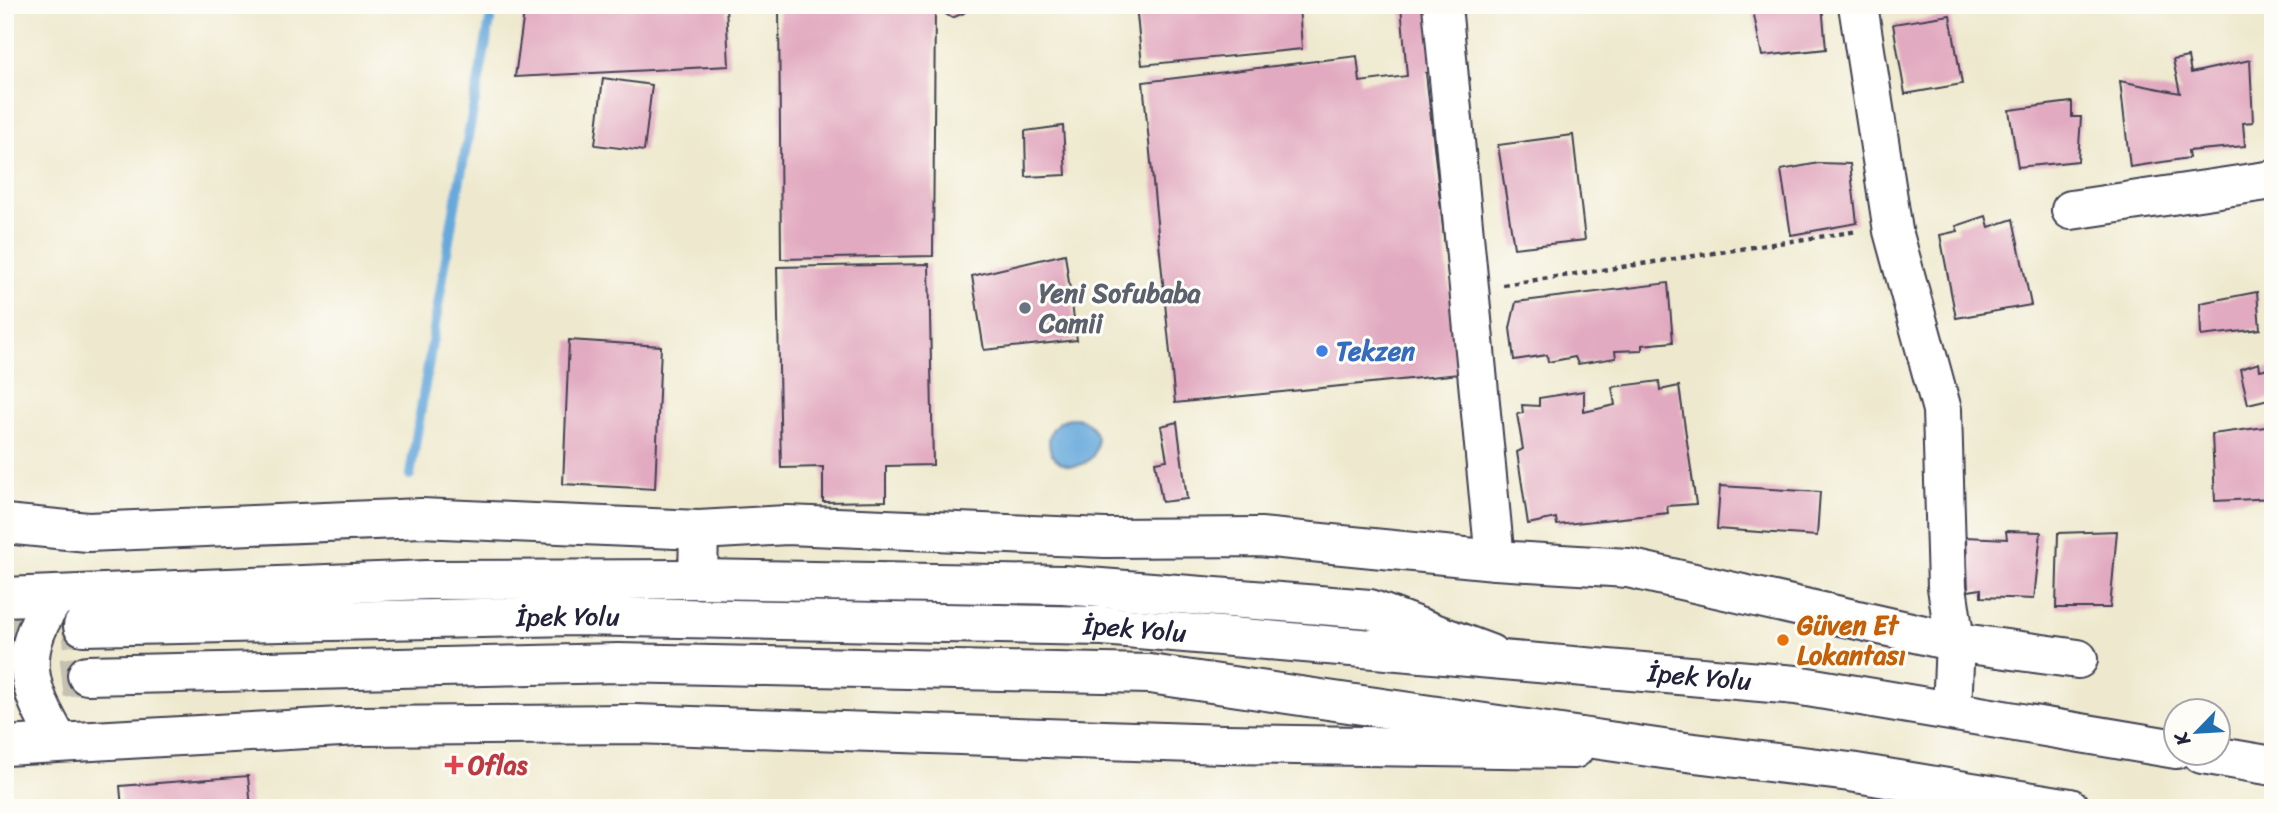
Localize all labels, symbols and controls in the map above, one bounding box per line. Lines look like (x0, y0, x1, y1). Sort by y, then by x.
place label: Yeni Sofubaba Camii (1038, 270, 1202, 346)
marker: Yeni Sofubaba Camii (1017, 300, 1033, 316)
place label: Tekzen (1336, 328, 1416, 374)
marker: Tekzen (1314, 343, 1330, 359)
street label: İpek Yolu (515, 593, 620, 640)
place label: Güven Et Lokantası (1797, 602, 1906, 678)
street label: İpek Yolu (1081, 603, 1188, 656)
marker: Güven Et Lokantası (1775, 632, 1791, 648)
street label: İpek Yolu (1645, 649, 1753, 704)
north arrow (2162, 698, 2232, 768)
text: K (2164, 725, 2200, 752)
place label: Oflas (468, 742, 529, 788)
marker: Oflas (446, 757, 462, 773)

